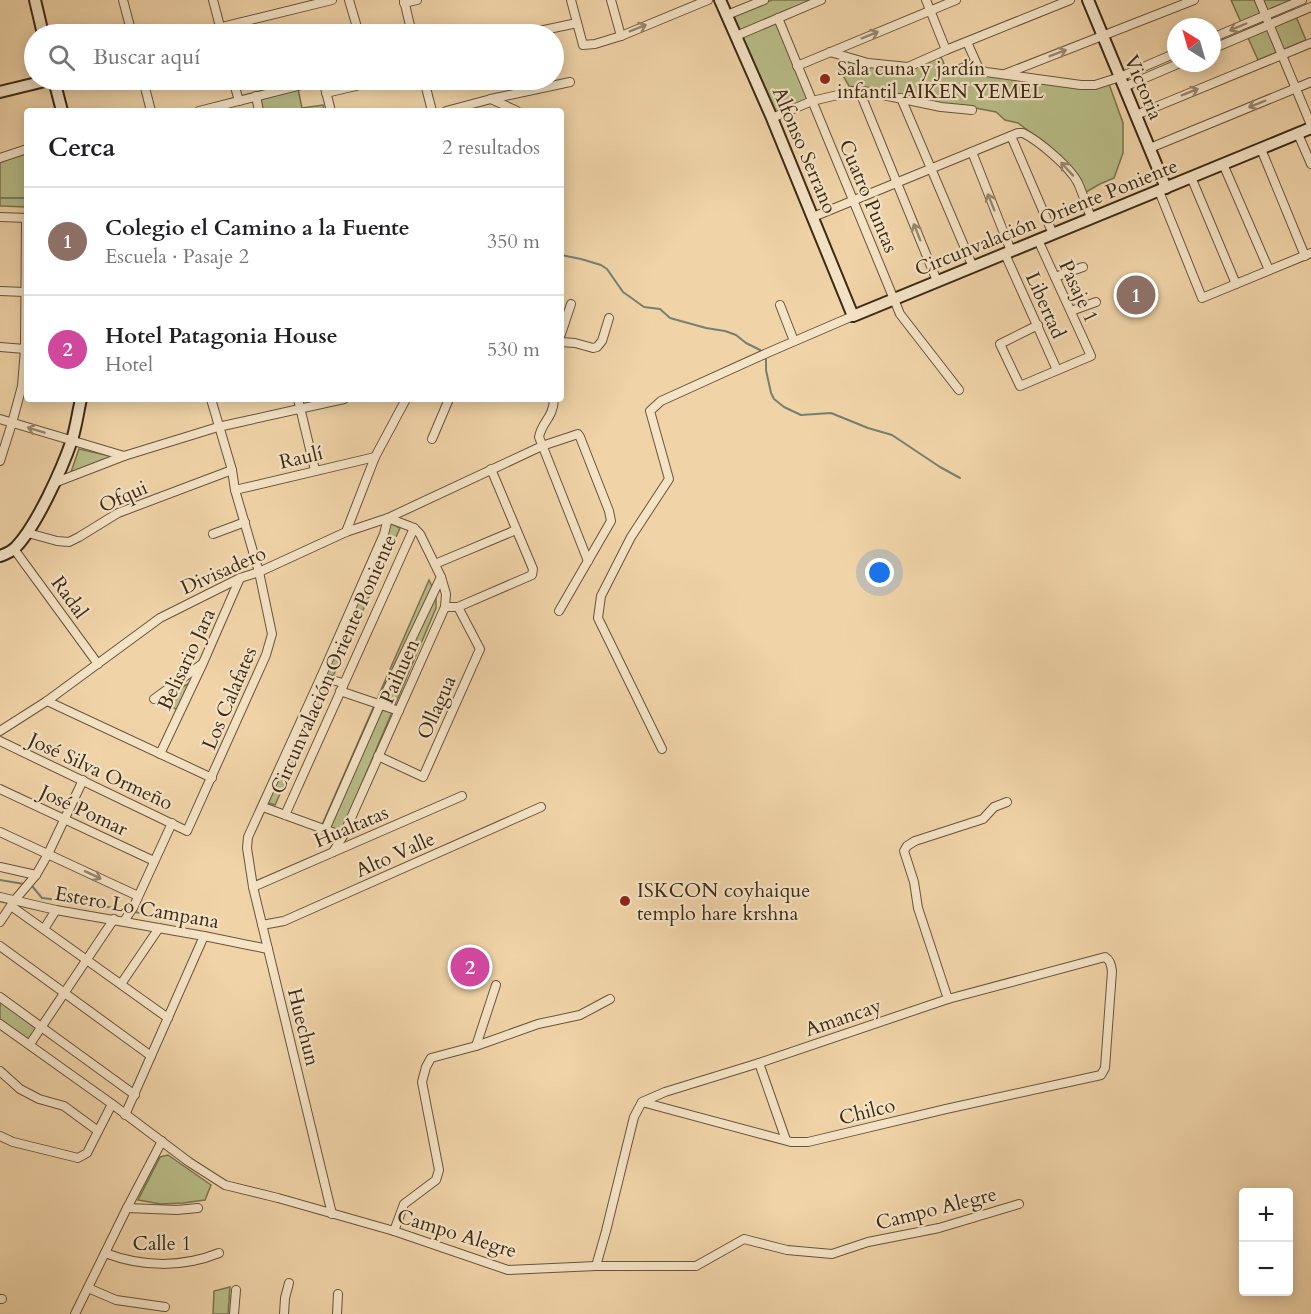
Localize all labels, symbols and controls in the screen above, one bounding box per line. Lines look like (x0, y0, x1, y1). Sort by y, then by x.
north arrow (1167, 18, 1221, 72)
one-way arrow (629, 22, 647, 33)
one-way arrow (1229, 22, 1247, 33)
search box (24, 24, 564, 90)
one-way arrow (861, 29, 879, 40)
icon: search (45, 41, 78, 74)
text: Buscar aquí (93, 42, 200, 72)
one-way arrow (1048, 47, 1066, 58)
street label: Victoria (1118, 51, 1169, 124)
place label: Sala cuna y jardín infantil AIKEN YEMEL (837, 55, 1045, 105)
marker: Sala cuna y jardín infantil AIKEN YEMEL (818, 72, 832, 86)
street label: Alfonso Serrano (766, 83, 843, 218)
one-way arrow (1180, 86, 1199, 97)
one-way arrow (1248, 99, 1267, 110)
text: Cerca (48, 130, 115, 165)
text: 2 resultados (442, 134, 540, 161)
street label: Cuatro Puntas (833, 135, 905, 257)
street label: Circunvalación Oriente Poniente (911, 152, 1182, 283)
one-way arrow (1059, 161, 1074, 176)
one-way arrow (985, 193, 996, 211)
text: Colegio el Camino a la Fuente (105, 213, 410, 243)
one-way arrow (911, 223, 922, 242)
text: 1 (62, 228, 73, 255)
text: 350 m (487, 228, 540, 255)
text: Escuela · Pasaje 2 (105, 243, 249, 270)
street label: Pasaje 1 (1052, 256, 1105, 327)
street label: Libertad (1019, 268, 1072, 343)
pin: 1 (1116, 272, 1156, 318)
text: Hotel Patagonia House (105, 321, 338, 351)
text: 2 (62, 336, 73, 363)
text: 530 m (487, 336, 540, 363)
text: Hotel (105, 351, 153, 378)
one-way arrow (27, 424, 46, 435)
street label: Raulí (277, 439, 326, 476)
street label: Ofqui (95, 474, 152, 519)
street label: Circunvalación Oriente Poniente (264, 530, 403, 798)
street label: Divisadero (176, 540, 270, 601)
your location (865, 558, 894, 587)
street label: Radal (45, 570, 94, 624)
street label: Belisario Jara (151, 604, 222, 714)
street label: Paihuen (373, 634, 426, 708)
street label: Los Calafates (196, 643, 263, 754)
street label: Ollagua (411, 671, 463, 743)
street label: José Silva Ormeño (22, 725, 178, 817)
street label: José Pomar (33, 777, 133, 843)
street label: Hualtatas (310, 799, 392, 854)
street label: Alto Valle (351, 825, 439, 884)
one-way arrow (83, 870, 101, 881)
place label: ISKCON coyhaique templo hare krshna (637, 877, 810, 927)
street label: Estero Lo Campana (53, 880, 222, 935)
marker: ISKCON coyhaique templo hare krshna (618, 894, 632, 908)
pin: 2 (450, 944, 490, 990)
street label: Huechun (281, 985, 326, 1069)
street label: Amancay (801, 992, 886, 1043)
street label: Chilco (836, 1091, 898, 1131)
street label: Campo Alegre (873, 1180, 999, 1237)
map controls (1239, 1188, 1293, 1296)
button: + (1239, 1188, 1293, 1242)
street label: Campo Alegre (394, 1202, 520, 1264)
street label: Calle 1 (133, 1230, 191, 1257)
button: − (1239, 1242, 1293, 1296)

